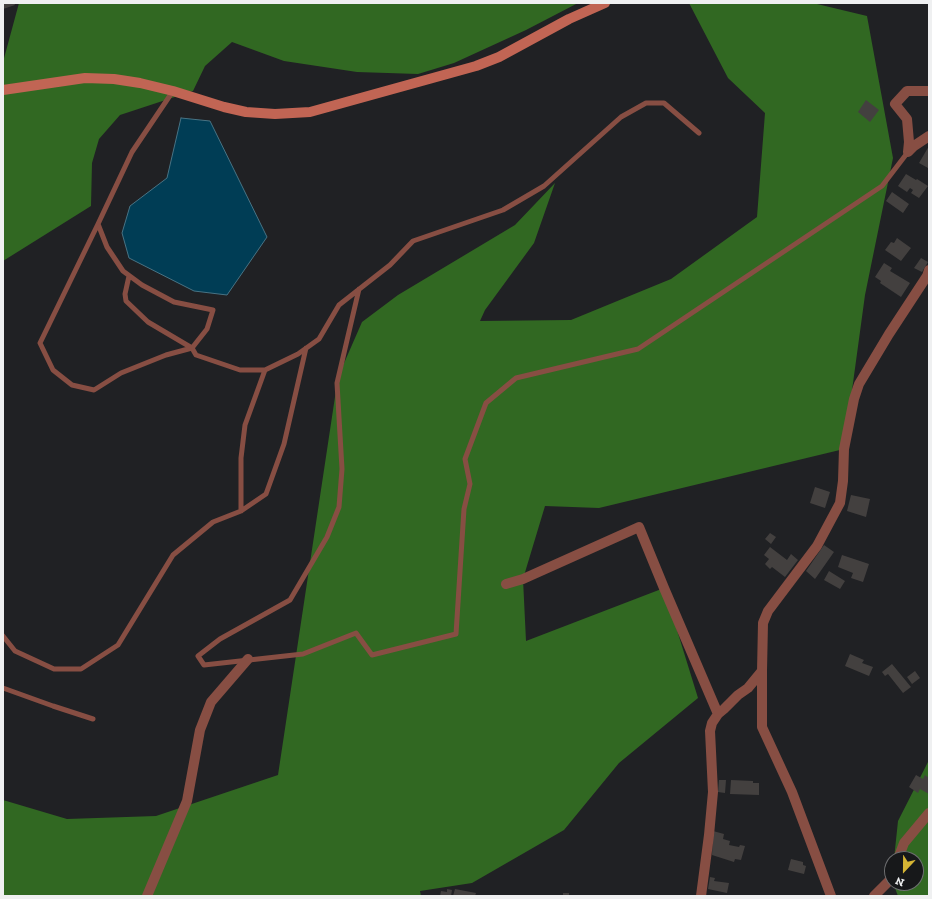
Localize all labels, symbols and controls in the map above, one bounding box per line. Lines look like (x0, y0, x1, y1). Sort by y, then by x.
north arrow (884, 851, 924, 891)
text: N (893, 874, 906, 889)

